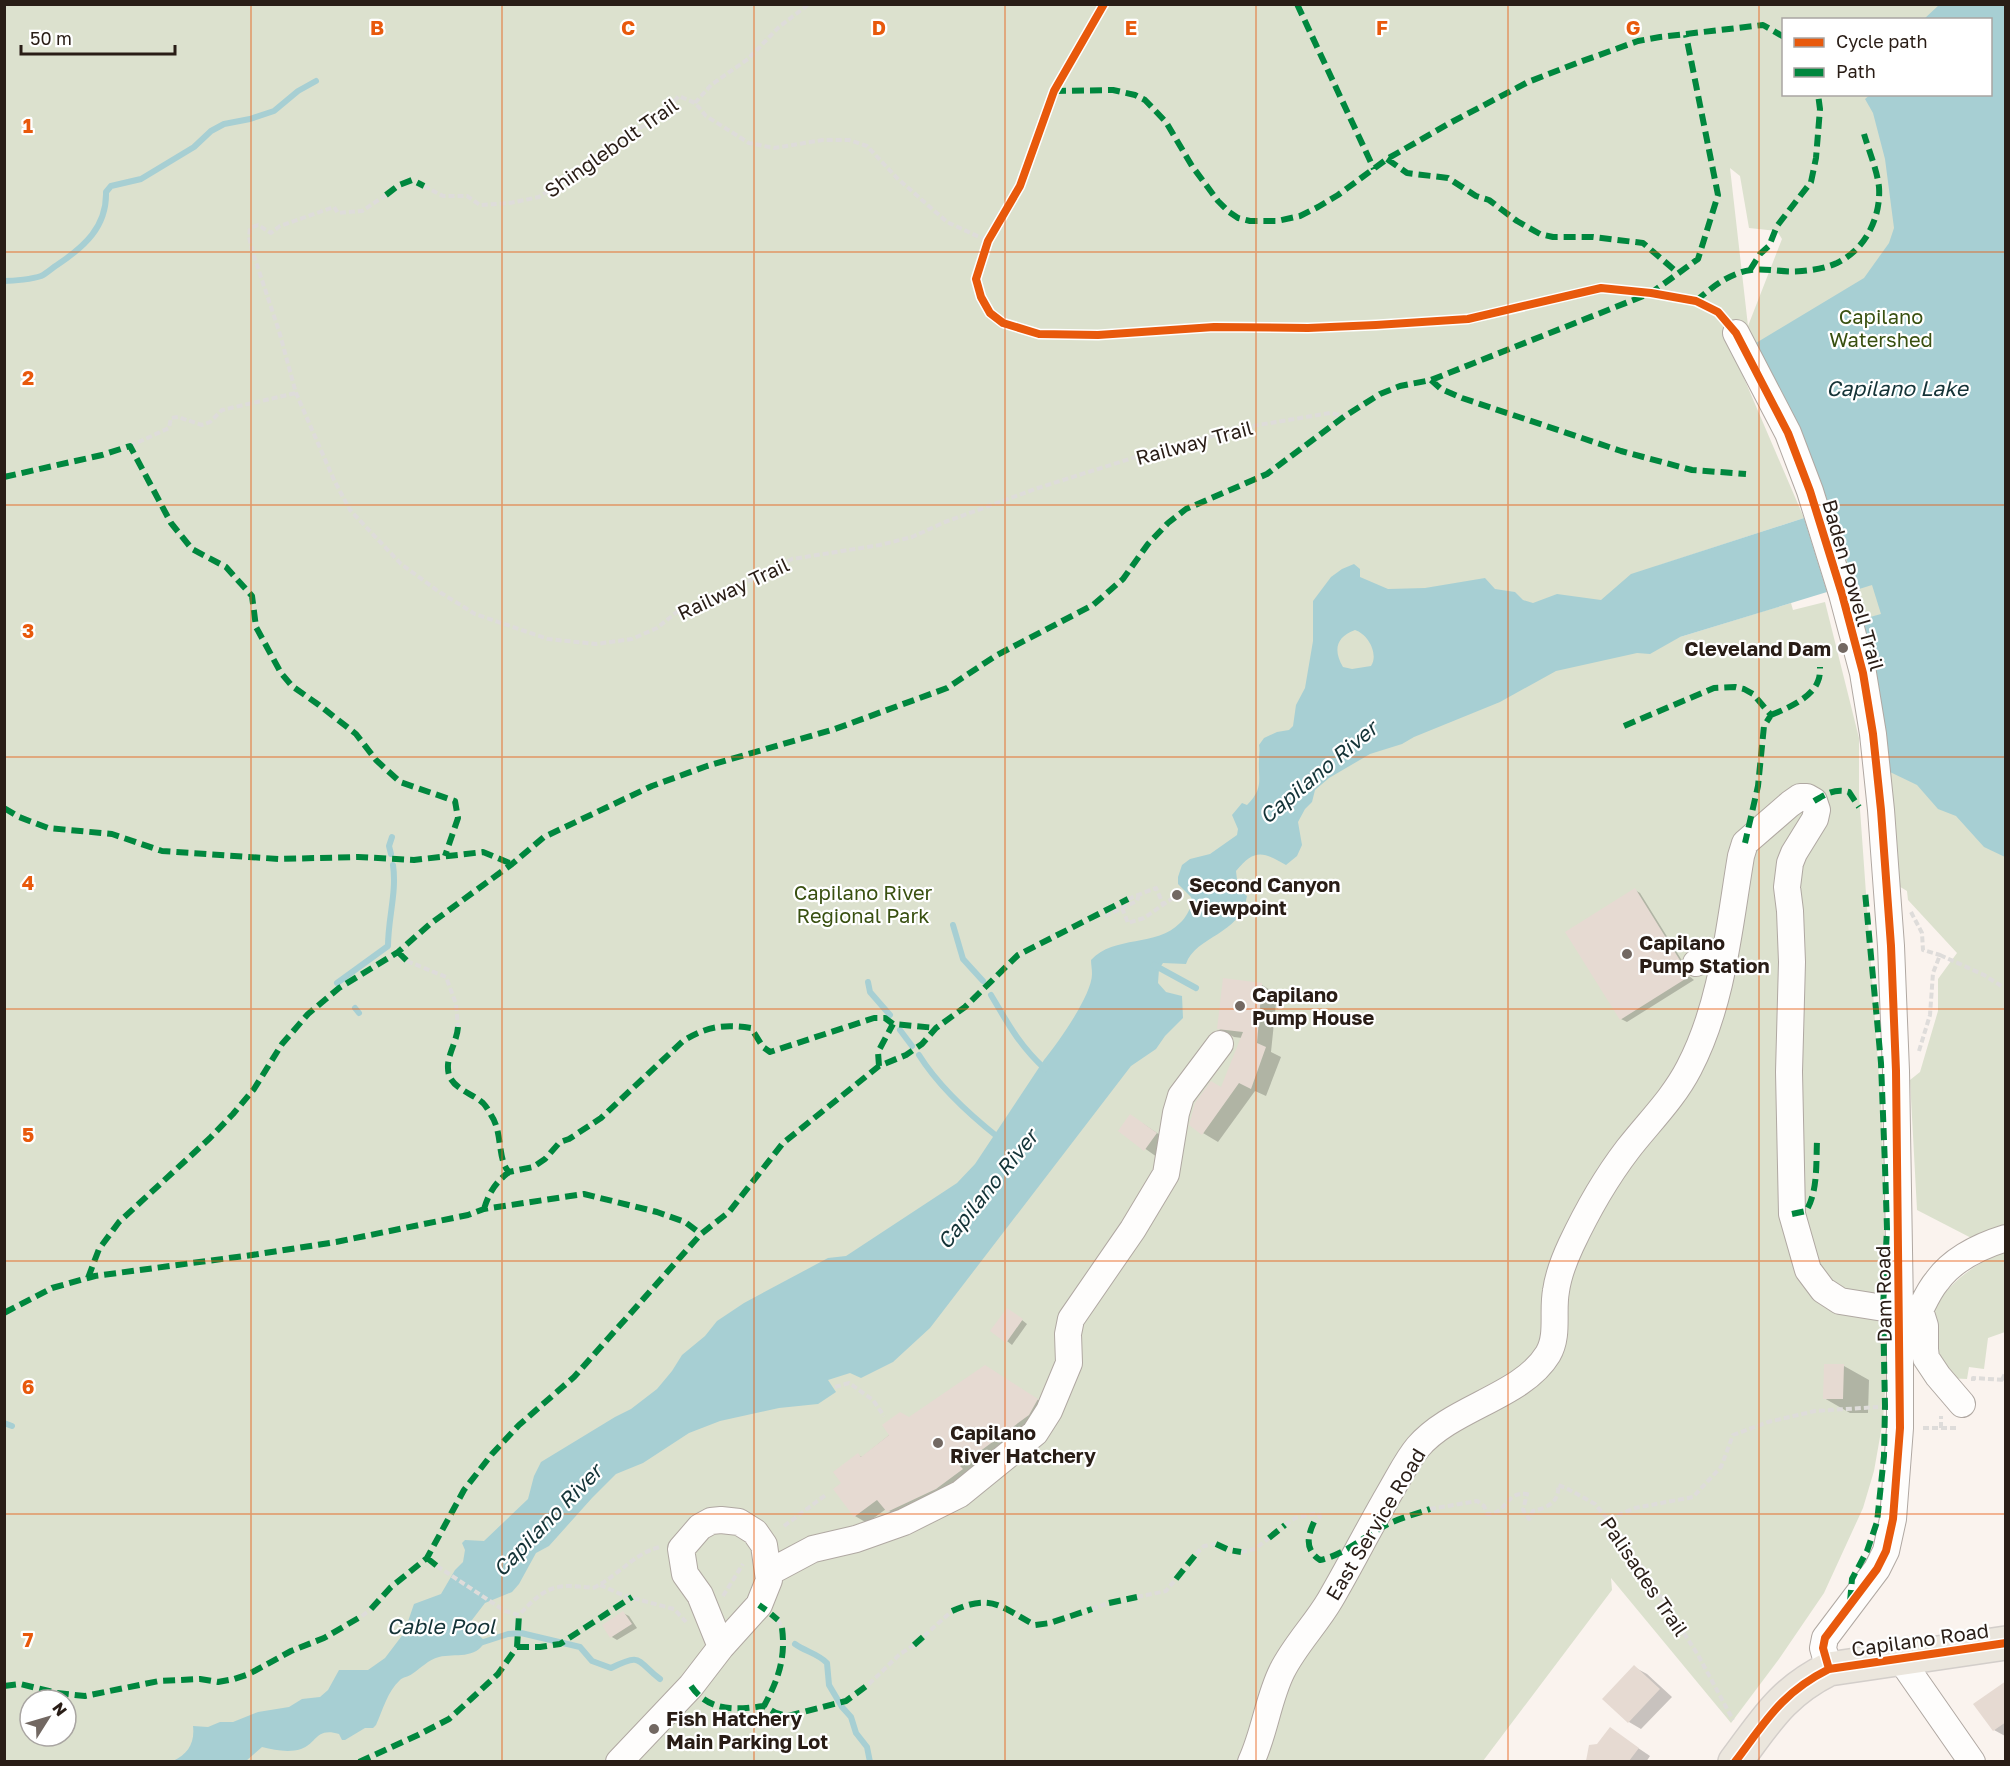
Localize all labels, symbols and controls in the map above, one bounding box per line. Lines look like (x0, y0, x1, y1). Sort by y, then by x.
text: B (370, 15, 384, 39)
text: C (621, 15, 635, 39)
text: D (872, 15, 886, 39)
text: E (1125, 15, 1137, 39)
text: F (1376, 15, 1388, 39)
text: G (1626, 15, 1640, 39)
scale bar (21, 18, 176, 56)
legend (1782, 18, 1992, 96)
text: 50 m (30, 27, 72, 49)
text: Cycle path (1836, 30, 1928, 52)
text: Path (1836, 60, 1876, 82)
street label: Shinglebolt Trail (540, 92, 682, 202)
text: 1 (23, 113, 33, 137)
park label: Capilano Watershed (1829, 304, 1933, 351)
text: 2 (22, 365, 34, 389)
water label: Capilano Lake (1826, 375, 1970, 401)
street label: Railway Trail (1133, 415, 1255, 469)
street label: Baden Powell Trail (1818, 496, 1890, 674)
street label: Railway Trail (673, 552, 793, 624)
text: 3 (22, 618, 34, 642)
place label: Cleveland Dam (1684, 636, 1831, 660)
marker: Cleveland Dam (1836, 641, 1850, 655)
water label: Capilano River (1254, 713, 1384, 829)
text: 4 (22, 870, 34, 894)
place label: Second Canyon Viewpoint (1189, 872, 1340, 919)
park label: Capilano River Regional Park (794, 880, 933, 927)
marker: Second Canyon Viewpoint (1170, 888, 1184, 902)
place label: Capilano Pump Station (1639, 930, 1769, 977)
marker: Capilano Pump Station (1620, 947, 1634, 961)
place label: Capilano Pump House (1252, 982, 1374, 1029)
marker: Capilano Pump House (1233, 999, 1247, 1013)
text: 5 (22, 1122, 34, 1146)
water label: Capilano River (931, 1122, 1045, 1254)
street label: Dam Road (1870, 1245, 1896, 1343)
text: 6 (22, 1374, 34, 1398)
place label: Capilano River Hatchery (950, 1420, 1096, 1467)
marker: Capilano River Hatchery (931, 1436, 945, 1450)
street label: East Service Road (1320, 1444, 1430, 1604)
water label: Capilano River (487, 1457, 609, 1581)
street label: Palisades Trail (1596, 1512, 1694, 1640)
water label: Cable Pool (387, 1613, 497, 1639)
street label: Capilano Road (1850, 1617, 1990, 1661)
text: 7 (23, 1627, 34, 1651)
north arrow (18, 1688, 78, 1748)
text: N (48, 1698, 72, 1720)
place label: Fish Hatchery Main Parking Lot (666, 1706, 828, 1753)
marker: Fish Hatchery Main Parking Lot (647, 1722, 661, 1736)

